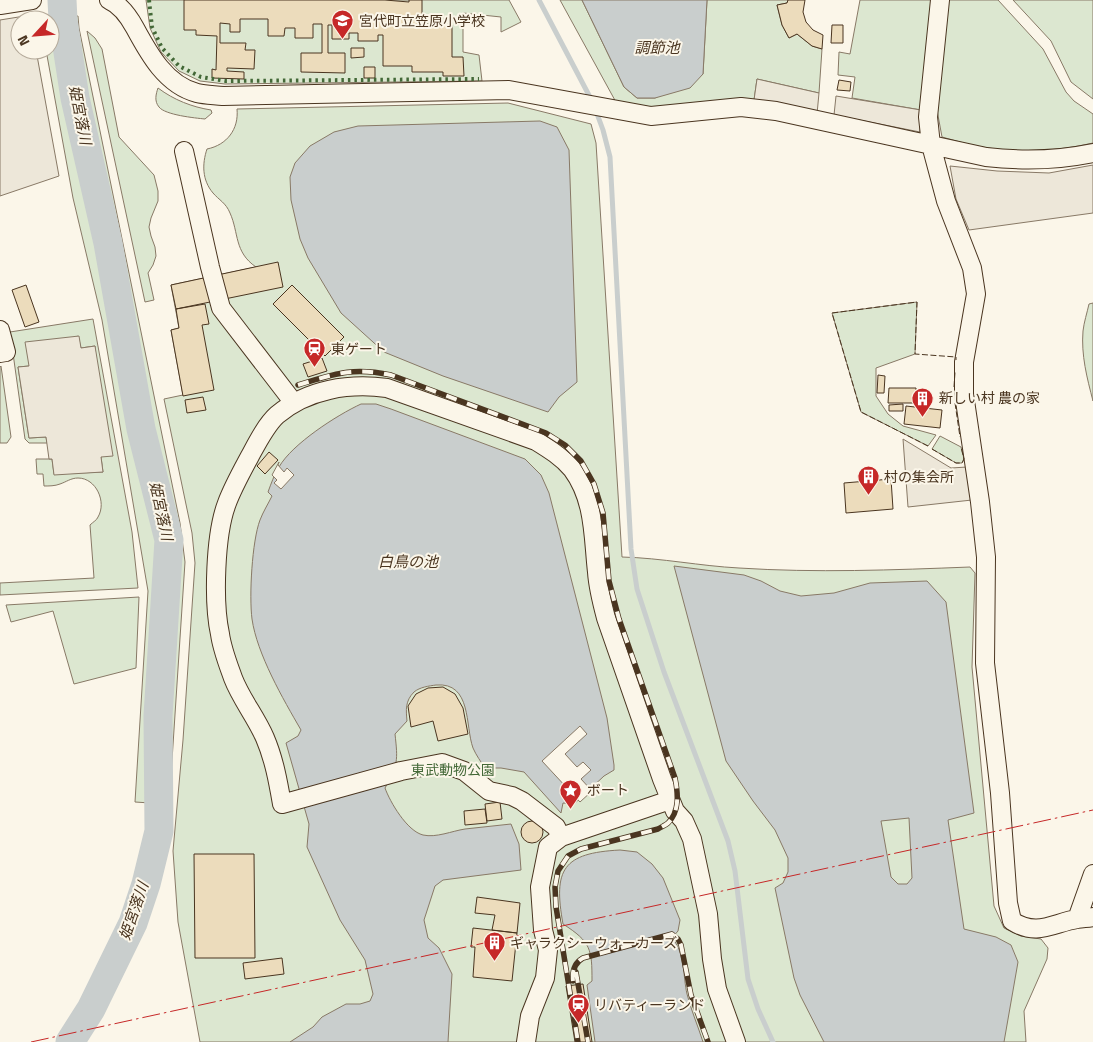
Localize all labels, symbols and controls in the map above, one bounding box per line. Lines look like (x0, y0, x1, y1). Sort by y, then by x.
school or university icon: 宮代町立笠原小学校 (331, 9, 355, 40)
north arrow (10, 10, 60, 60)
place label: 宮代町立笠原小学校 (359, 10, 485, 31)
text: N (11, 32, 34, 50)
water label: 調節池 (634, 36, 681, 59)
water label: 姫宮落川 (63, 83, 98, 149)
station icon: 東ゲート (303, 337, 327, 368)
place label: 東ゲート (331, 338, 387, 359)
building icon: 新しい村 農の家 (911, 386, 935, 417)
place label: 新しい村 農の家 (939, 387, 1040, 408)
building icon: 村の集会所 (856, 465, 880, 496)
place label: 村の集会所 (884, 466, 954, 487)
water label: 姫宮落川 (144, 479, 179, 545)
water label: 白鳥の池 (378, 550, 440, 573)
park label: 東武動物公園 (411, 759, 495, 780)
place icon: ボート (559, 778, 583, 809)
place label: ボート (587, 779, 629, 800)
water label: 姫宮落川 (113, 877, 155, 943)
building icon: ギャラクシーウォーカーズ (482, 931, 506, 962)
place label: ギャラクシーウォーカーズ (510, 932, 677, 953)
station icon: リバティーランド (566, 993, 590, 1024)
place label: リバティーランド (594, 994, 705, 1015)

